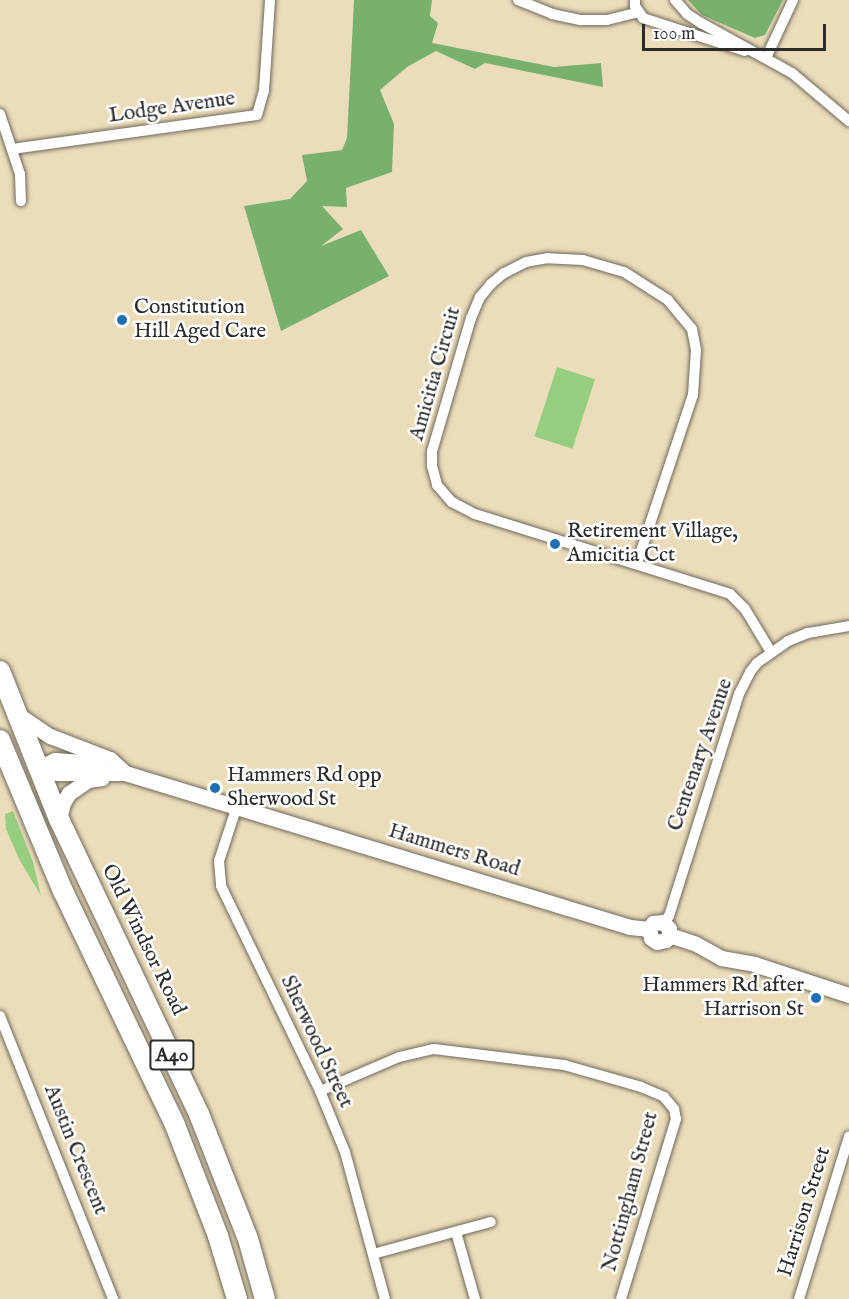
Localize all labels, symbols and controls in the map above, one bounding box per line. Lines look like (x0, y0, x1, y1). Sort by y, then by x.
scale bar (645, 12, 830, 50)
text: 100 m (653, 23, 695, 46)
street label: Lodge Avenue (107, 87, 237, 129)
place label: Constitution Hill Aged Care (134, 295, 266, 345)
street label: Amicitia Circuit (405, 304, 467, 444)
marker: Constitution Hill Aged Care (115, 313, 129, 327)
place label: Retirement Village, Amicitia Cct (567, 519, 738, 569)
marker: Retirement Village, Amicitia Cct (548, 537, 562, 551)
street label: Centenary Avenue (663, 675, 739, 835)
place label: Hammers Rd opp Sherwood St (227, 763, 382, 813)
marker: Hammers Rd opp Sherwood St (208, 781, 222, 795)
street label: Hammers Road (385, 819, 523, 883)
street label: Old Windsor Road (95, 860, 191, 1020)
street label: Sherwood Street (274, 972, 358, 1112)
place label: Hammers Rd after Harrison St (642, 973, 804, 1023)
marker: Hammers Rd after Harrison St (809, 991, 823, 1005)
road number: A40 (148, 1038, 196, 1072)
street label: Austin Crescent (38, 1081, 112, 1219)
street label: Nottingham Street (598, 1109, 664, 1275)
street label: Harrison Street (773, 1144, 837, 1280)

